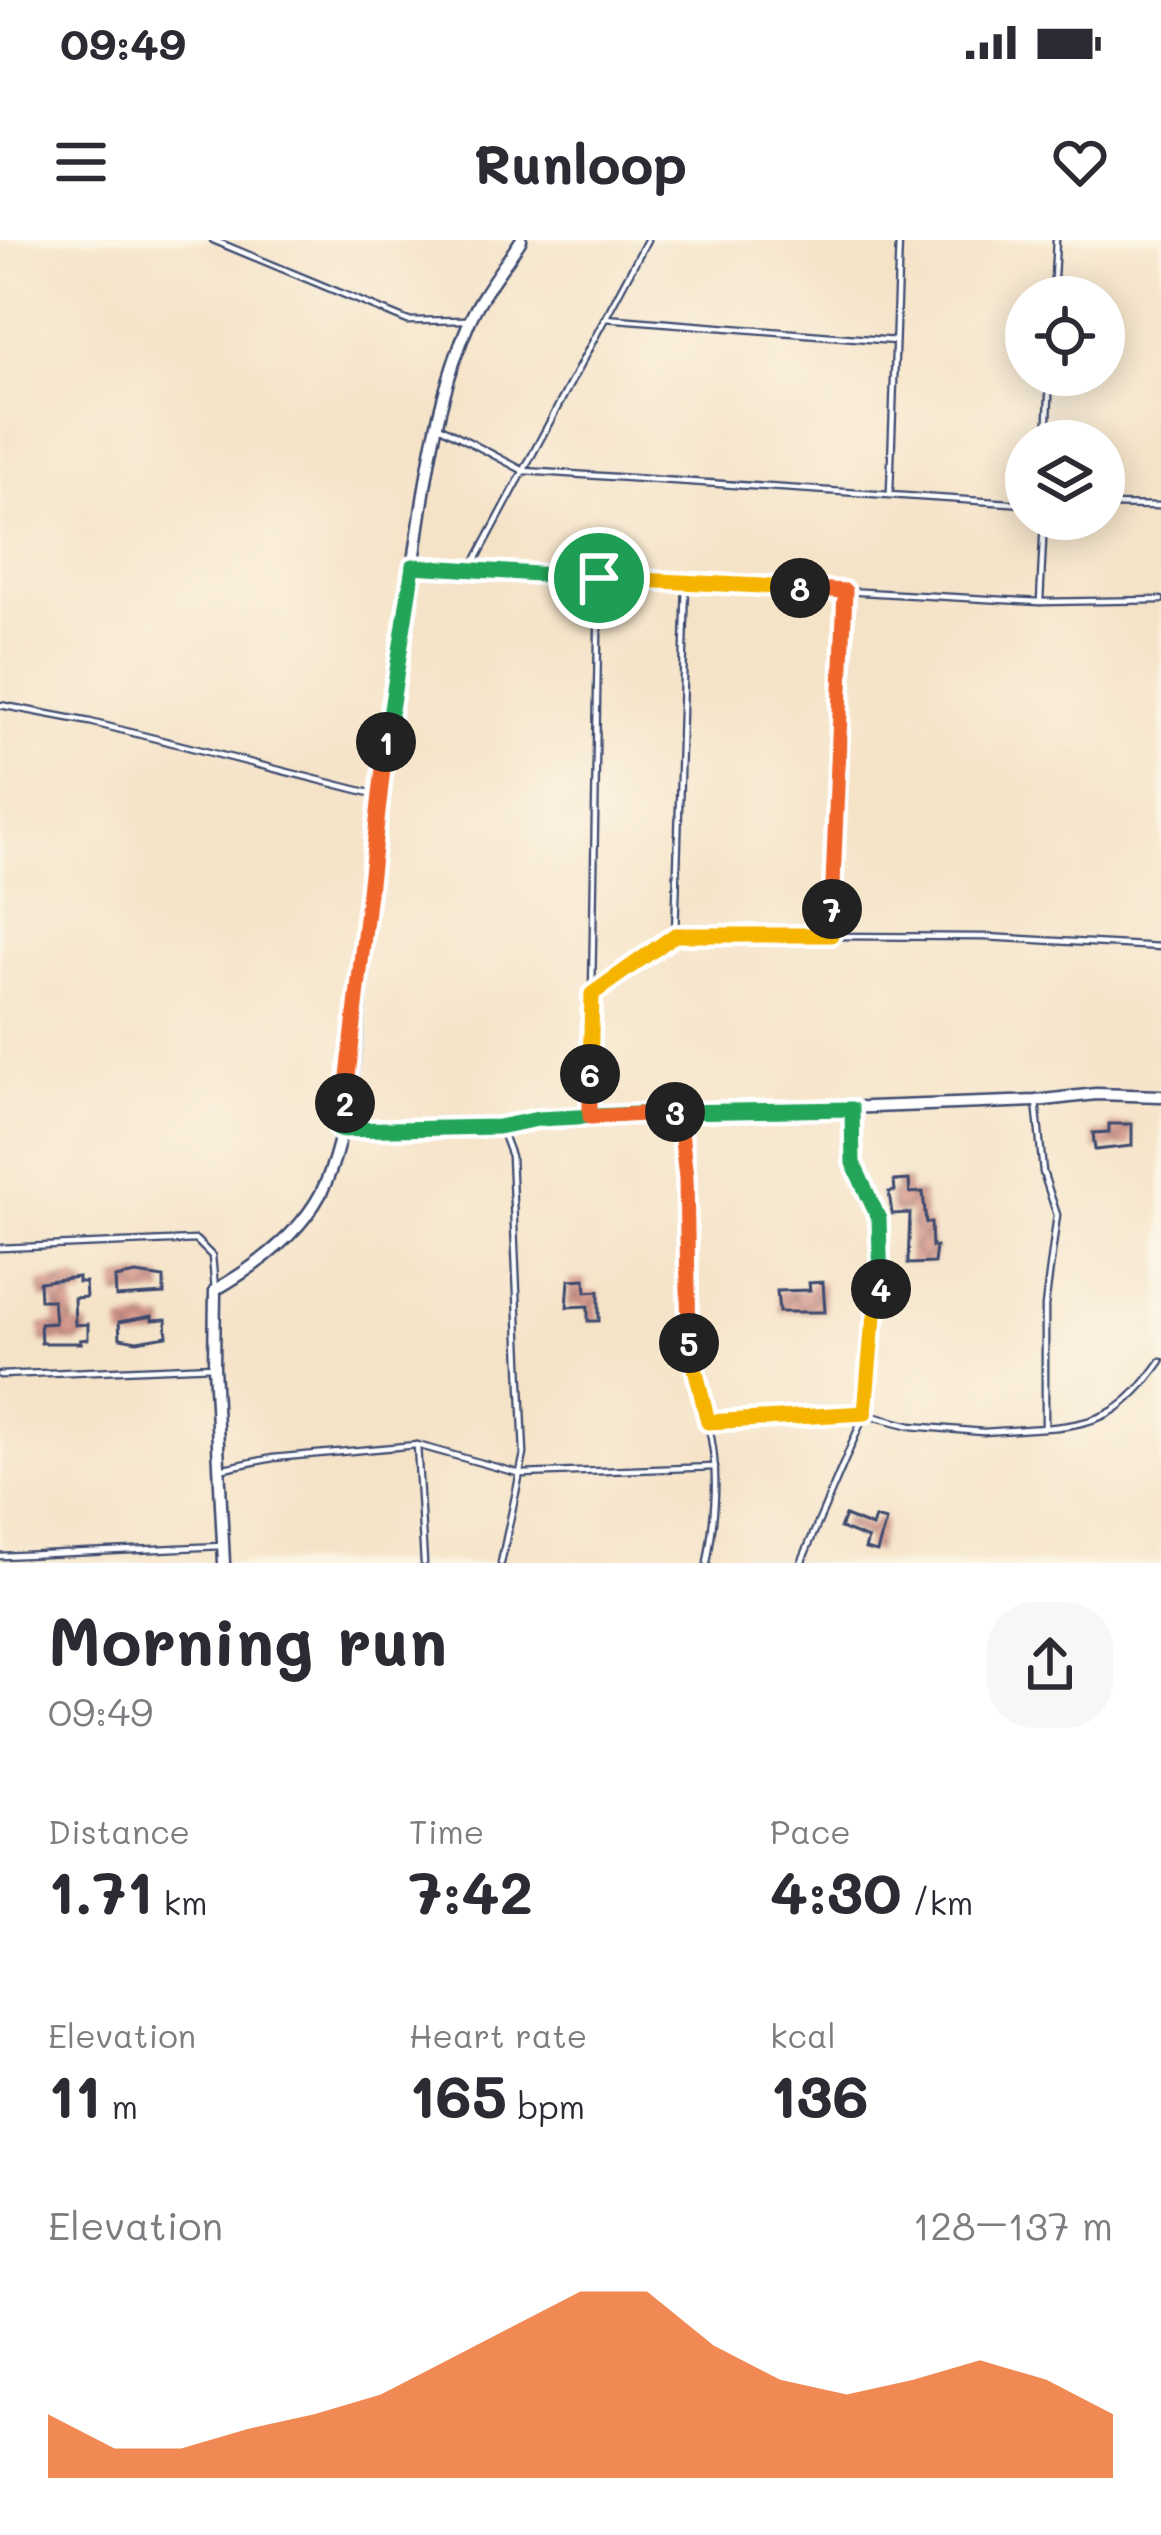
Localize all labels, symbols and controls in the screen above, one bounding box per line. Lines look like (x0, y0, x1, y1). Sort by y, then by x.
text: 09:49 (60, 13, 186, 71)
text: Runloop (474, 127, 687, 198)
icon: menu (48, 129, 114, 195)
icon: heart (1047, 129, 1113, 195)
map controls (1005, 276, 1125, 540)
button: locate (1005, 276, 1125, 396)
button: layers (1005, 420, 1125, 540)
pin (548, 527, 650, 629)
icon: arrive (566, 545, 632, 611)
pin: 8 (770, 558, 830, 618)
text: 8 (790, 566, 810, 609)
pin: 1 (356, 712, 416, 772)
text: 1 (379, 720, 393, 763)
pin: 7 (802, 879, 862, 939)
text: 7 (823, 887, 841, 930)
pin: 6 (560, 1044, 620, 1104)
text: 6 (580, 1052, 600, 1095)
pin: 2 (315, 1073, 375, 1133)
text: 2 (336, 1081, 354, 1124)
pin: 3 (645, 1082, 705, 1142)
text: 3 (665, 1090, 685, 1133)
pin: 4 (851, 1259, 911, 1319)
text: 4 (871, 1267, 891, 1310)
pin: 5 (659, 1313, 719, 1373)
text: 5 (679, 1321, 699, 1364)
text: Morning run (48, 1597, 447, 1683)
button: share (987, 1602, 1113, 1728)
text: 09:49 (48, 1685, 153, 1736)
text: Distance (48, 1809, 190, 1852)
text: Time (409, 1809, 484, 1852)
text: Pace (770, 1809, 851, 1852)
text: 1.71 (48, 1852, 153, 1930)
text: 7:42 (409, 1852, 533, 1930)
text: 4:30 (770, 1852, 902, 1930)
text: km (153, 1880, 207, 1923)
text: /km (902, 1880, 973, 1923)
text: Elevation (48, 2013, 196, 2056)
text: Heart rate (409, 2013, 587, 2056)
text: kcal (770, 2013, 836, 2056)
text: 11 (48, 2056, 101, 2134)
text: 165 (409, 2056, 507, 2134)
text: 136 (770, 2056, 869, 2134)
text: m (101, 2084, 138, 2127)
text: bpm (507, 2084, 585, 2127)
text: Elevation (48, 2199, 223, 2250)
text: 128–137 m (913, 2199, 1113, 2250)

